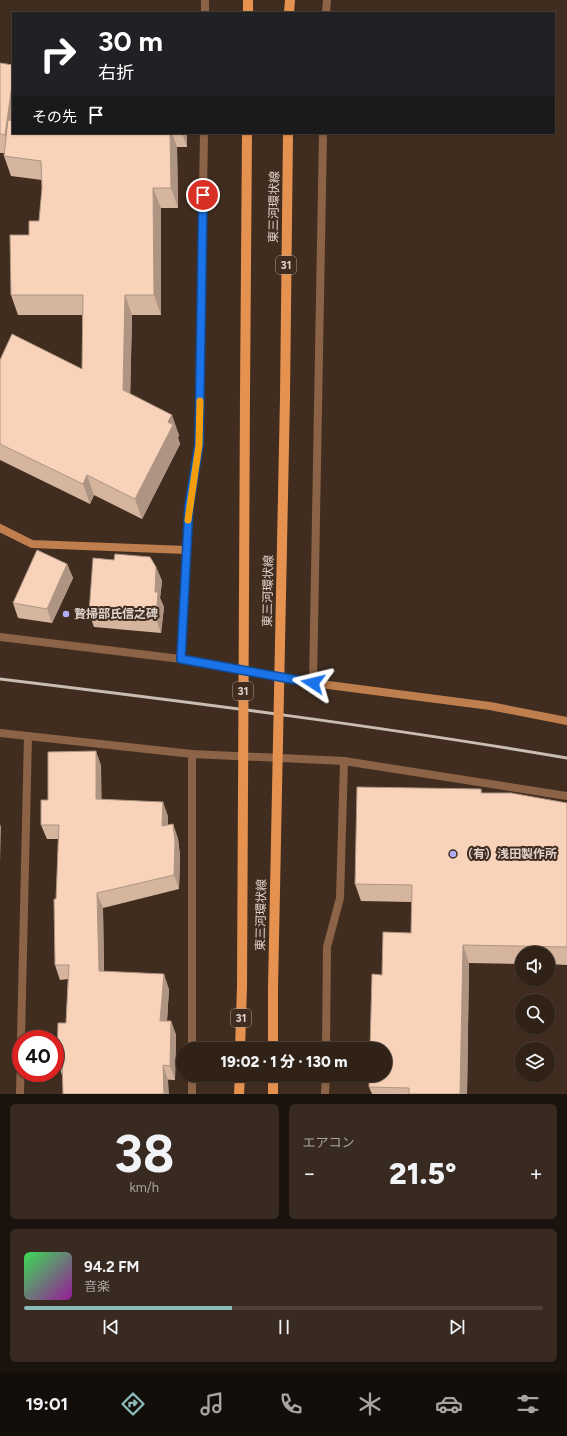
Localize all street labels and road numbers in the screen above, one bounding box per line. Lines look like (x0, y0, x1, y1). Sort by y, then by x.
street label: 東三河環状線 (266, 171, 282, 243)
road number: 31 (276, 256, 296, 274)
street label: 東三河環状線 (260, 555, 276, 627)
road number: 31 (233, 682, 253, 700)
street label: 東三河環状線 (253, 879, 269, 951)
road number: 31 (231, 1009, 251, 1027)

